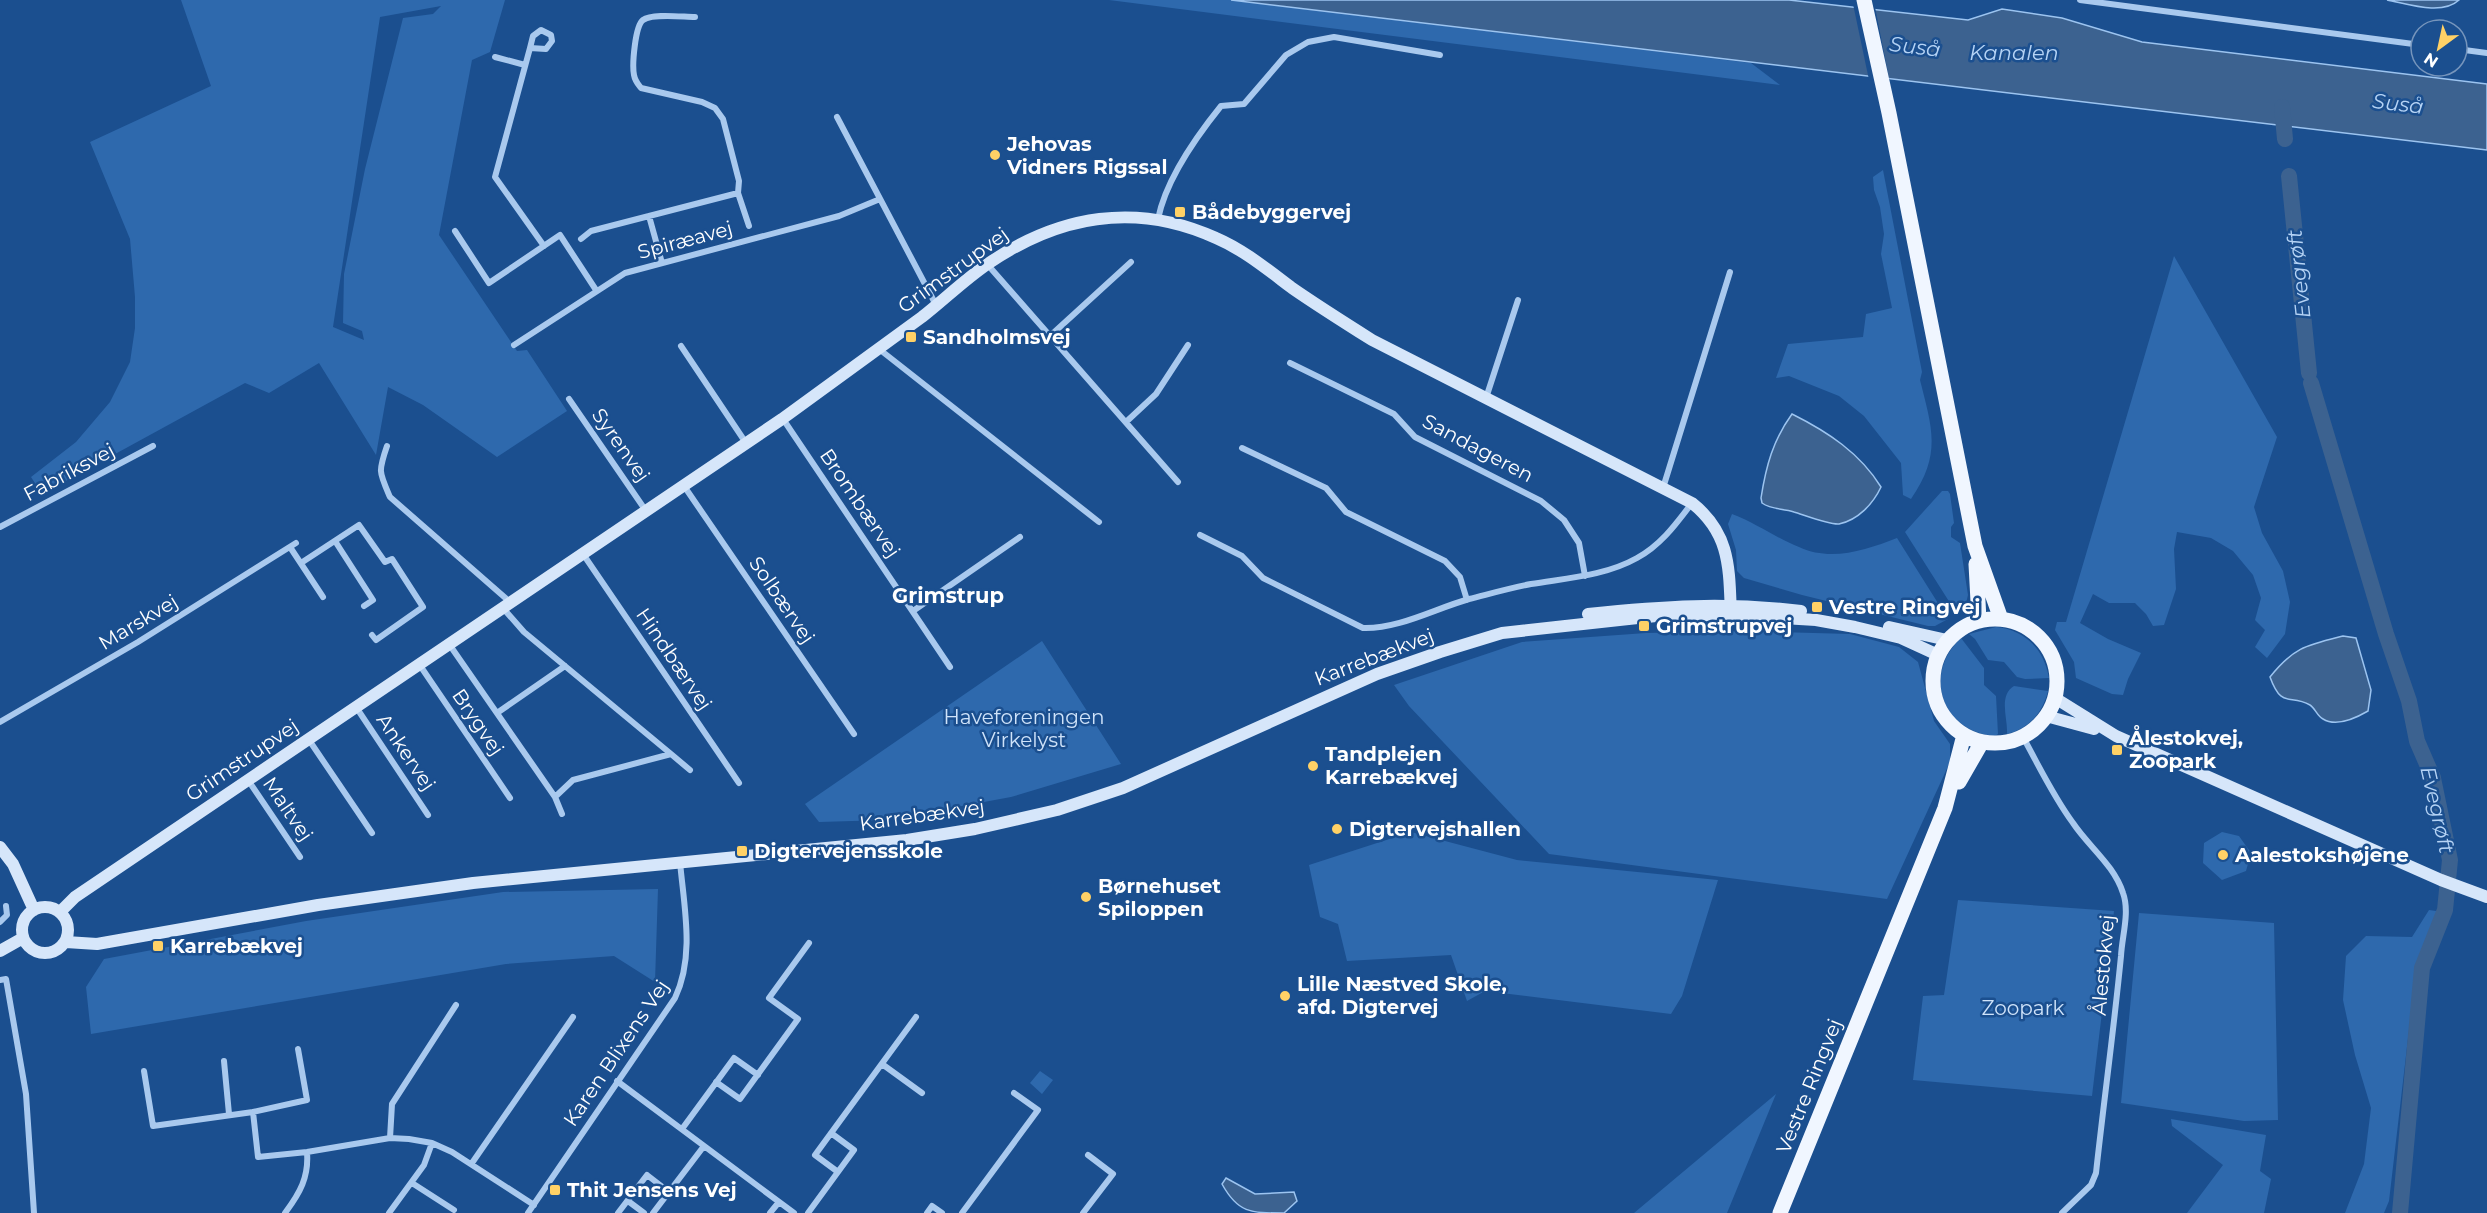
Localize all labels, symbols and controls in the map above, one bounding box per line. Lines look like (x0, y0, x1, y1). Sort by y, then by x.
north arrow (2409, 18, 2469, 78)
water label: Suså (1888, 31, 1942, 62)
water label: Kanalen (1969, 40, 2059, 65)
text: N (2421, 49, 2442, 72)
water label: Suså (2371, 88, 2425, 119)
place label: Jehovas Vidners Rigssal (1006, 132, 1167, 179)
marker: Jehovas Vidners Rigssal (988, 148, 1002, 162)
place label: Bådebyggervej (1192, 200, 1351, 224)
marker: Bådebyggervej (1173, 205, 1187, 219)
street label: Spiræavej (635, 216, 735, 264)
street label: Grimstrupvej (893, 222, 1013, 318)
water label: Evegrøft (2281, 228, 2316, 320)
place label: Sandholmsvej (923, 325, 1071, 349)
marker: Sandholmsvej (904, 330, 918, 344)
street label: Syrenvej (587, 404, 655, 486)
street label: Sandageren (1418, 409, 1538, 487)
street label: Fabriksvej (19, 438, 119, 506)
street label: Brombærvej (815, 444, 905, 562)
street label: Solbærvej (744, 552, 820, 648)
district label: Grimstrup (892, 583, 1004, 608)
street label: Marskvej (94, 589, 182, 655)
place label: Vestre Ringvej (1828, 595, 1980, 619)
marker: Vestre Ringvej (1810, 600, 1824, 614)
street label: Hindbærvej (631, 603, 717, 715)
place label: Grimstrupvej (1656, 614, 1792, 638)
marker: Grimstrupvej (1637, 619, 1651, 633)
street label: Karrebækvej (1311, 623, 1437, 691)
street label: Brygvej (447, 684, 509, 760)
park label: Haveforeningen Virkelyst (943, 705, 1105, 752)
street label: Ankervej (372, 709, 440, 795)
street label: Grimstrupvej (181, 714, 303, 806)
place label: Ålestokvej, Zoopark (2128, 724, 2243, 773)
place label: Tandplejen Karrebækvej (1325, 742, 1458, 789)
marker: Ålestokvej, Zoopark (2110, 743, 2124, 757)
marker: Tandplejen Karrebækvej (1306, 759, 1320, 773)
water label: Evegrøft (2415, 764, 2460, 856)
street label: Maltvej (258, 772, 318, 846)
street label: Karrebækvej (858, 794, 986, 836)
place label: Digtervejshallen (1349, 817, 1521, 841)
marker: Digtervejshallen (1330, 822, 1344, 836)
place label: Digtervejensskole (754, 839, 943, 863)
place label: Aalestokshøjene (2234, 843, 2409, 867)
marker: Digtervejensskole (735, 844, 749, 858)
marker: Aalestokshøjene (2216, 848, 2230, 862)
place label: Børnehuset Spiloppen (1098, 874, 1221, 921)
marker: Børnehuset Spiloppen (1079, 890, 1093, 904)
street label: Ålestokvej (2086, 913, 2119, 1016)
place label: Karrebækvej (170, 934, 303, 958)
marker: Karrebækvej (151, 939, 165, 953)
place label: Lille Næstved Skole, afd. Digtervej (1297, 972, 1507, 1019)
street label: Karen Blixens Vej (558, 975, 674, 1131)
marker: Lille Næstved Skole, afd. Digtervej (1278, 989, 1292, 1003)
park label: Zoopark (1982, 996, 2064, 1020)
street label: Vestre Ringvej (1771, 1015, 1847, 1157)
place label: Thit Jensens Vej (567, 1178, 737, 1202)
marker: Thit Jensens Vej (548, 1183, 562, 1197)

